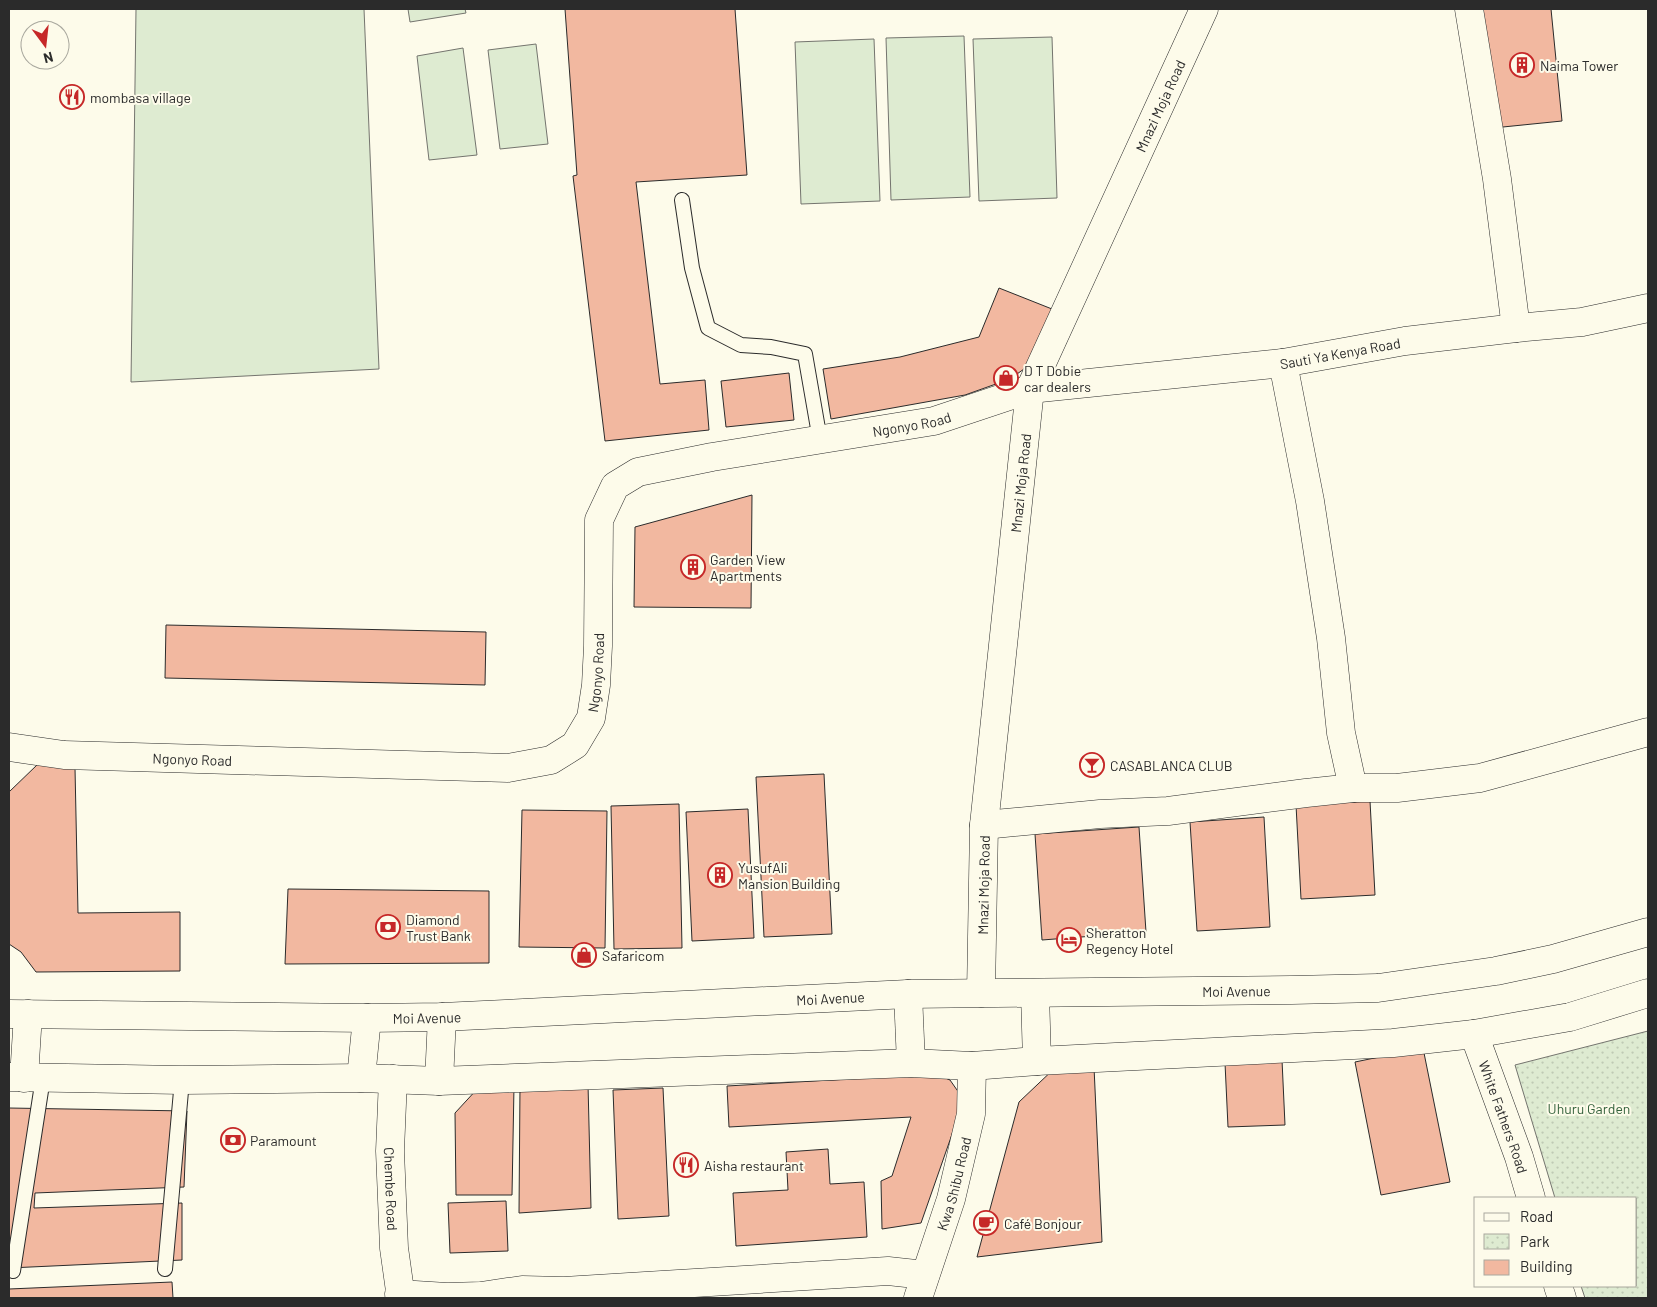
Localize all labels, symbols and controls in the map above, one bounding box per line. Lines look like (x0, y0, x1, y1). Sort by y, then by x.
north arrow (20, 20, 70, 70)
text: N (42, 49, 55, 67)
building icon: Naima Tower (1509, 52, 1535, 78)
street label: Mnazi Moja Road (1131, 57, 1188, 154)
place label: Naima Tower (1540, 57, 1618, 74)
restaurant icon: mombasa village (59, 84, 85, 110)
place label: mombasa village (90, 89, 191, 106)
street label: Sauti Ya Kenya Road (1278, 334, 1402, 372)
place label: D T Dobie car dealers (1024, 362, 1091, 395)
shop icon: D T Dobie car dealers (993, 365, 1019, 391)
street label: Ngonyo Road (871, 407, 953, 439)
street label: Mnazi Moja Road (1006, 433, 1034, 533)
place label: Garden View Apartments (710, 551, 785, 584)
building icon: Garden View Apartments (680, 554, 706, 580)
street label: Ngonyo Road (583, 633, 607, 713)
street label: Ngonyo Road (152, 749, 232, 768)
bar icon: CASABLANCA CLUB (1079, 752, 1105, 778)
place label: CASABLANCA CLUB (1110, 757, 1233, 774)
street label: Mnazi Moja Road (974, 835, 992, 935)
place label: YusufAli Mansion Building (738, 859, 840, 892)
building icon: YusufAli Mansion Building (707, 862, 733, 888)
place label: Diamond Trust Bank (406, 911, 471, 944)
bank icon: Diamond Trust Bank (375, 914, 401, 940)
place label: Sheratton Regency Hotel (1086, 924, 1173, 957)
hotel icon: Sheratton Regency Hotel (1056, 927, 1082, 953)
shop icon: Safaricom (571, 942, 597, 968)
place label: Safaricom (602, 947, 664, 964)
street label: Moi Avenue (1202, 982, 1271, 999)
street label: Moi Avenue (796, 988, 865, 1008)
street label: Moi Avenue (393, 1008, 462, 1026)
street label: White Fathers Road (1476, 1058, 1532, 1175)
park label: Uhuru Garden (1548, 1100, 1630, 1117)
bank icon: Paramount (220, 1127, 246, 1153)
place label: Paramount (250, 1132, 317, 1149)
street label: Kwa Shibu Road (933, 1135, 974, 1233)
street label: Chembe Road (381, 1147, 402, 1231)
restaurant icon: Aisha restaurant (673, 1152, 699, 1178)
place label: Aisha restaurant (704, 1157, 804, 1174)
legend (1474, 1197, 1637, 1287)
text: Road (1520, 1207, 1553, 1225)
cafe icon: Café Bonjour (973, 1210, 999, 1236)
place label: Café Bonjour (1004, 1215, 1082, 1232)
text: Park (1520, 1232, 1550, 1250)
text: Building (1520, 1257, 1573, 1275)

